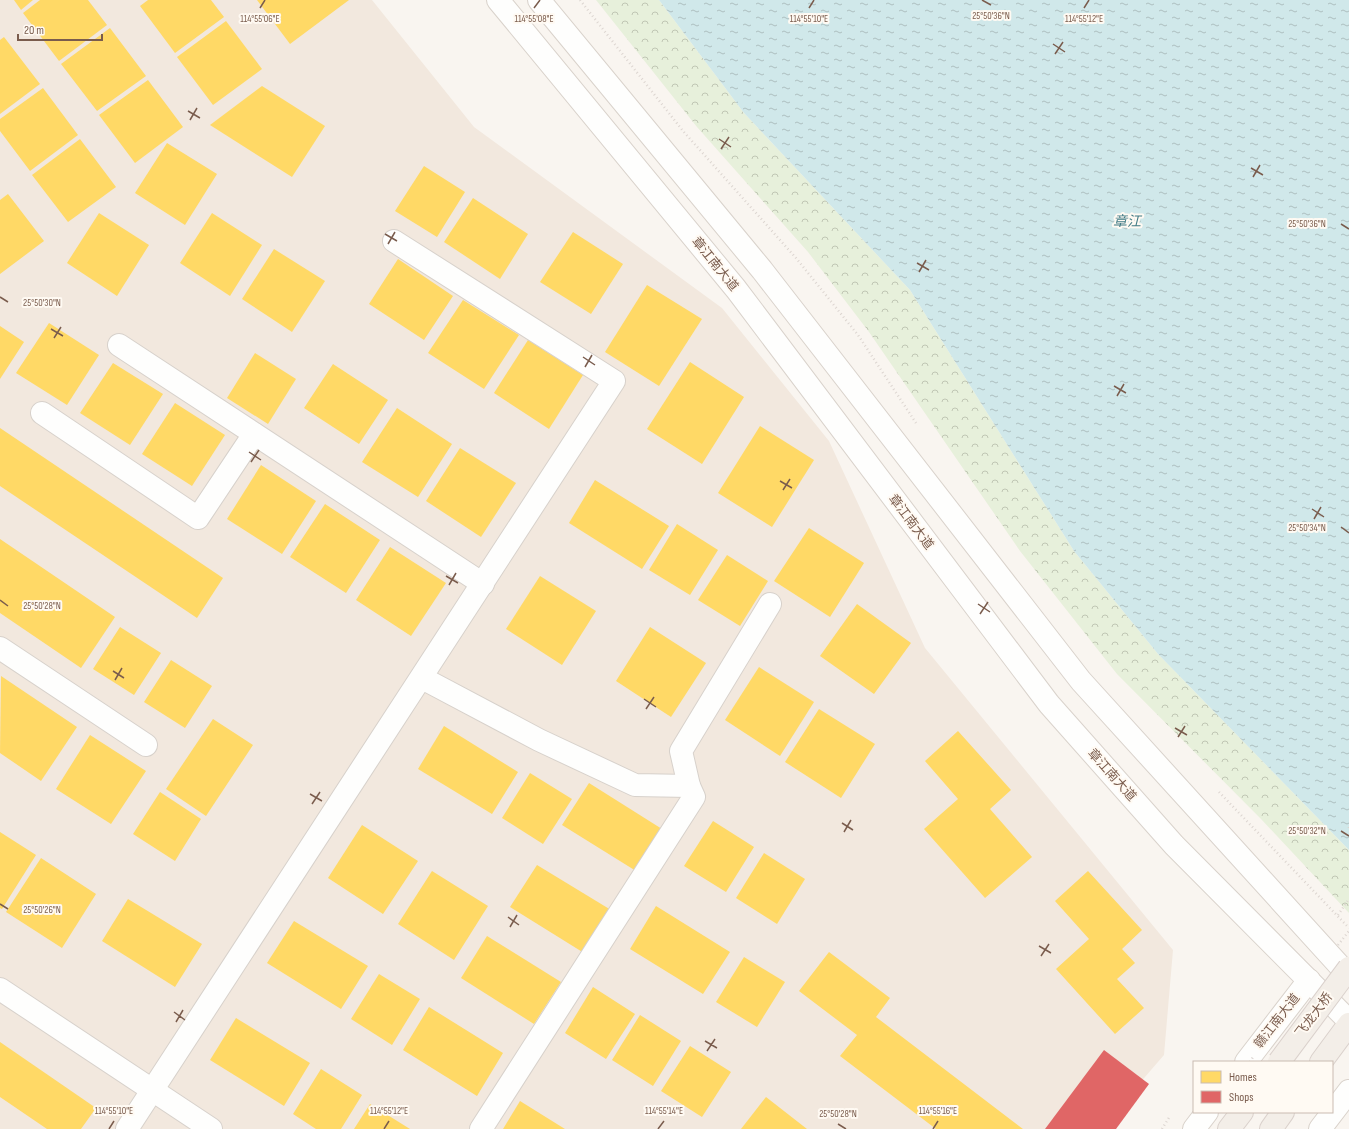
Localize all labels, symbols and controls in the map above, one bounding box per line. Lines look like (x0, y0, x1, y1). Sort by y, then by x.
text: 25°50'36"N (972, 10, 1010, 22)
text: 114°55'06"E (240, 13, 280, 25)
text: 114°55'08"E (514, 13, 554, 25)
text: 114°55'10"E (790, 13, 828, 25)
text: 114°55'12"E (1065, 13, 1103, 25)
scale bar (18, 16, 102, 42)
text: 20 m (24, 23, 44, 38)
water label: 章江 (1113, 213, 1143, 230)
text: 25°50'36"N (1288, 218, 1326, 230)
street label: 章江南大道 (688, 234, 742, 294)
text: 25°50'30"N (23, 297, 61, 309)
street label: 章江南大道 (885, 491, 937, 553)
text: 25°50'34"N (1288, 522, 1326, 534)
text: 25°50'28"N (23, 600, 61, 612)
street label: 章江南大道 (1084, 745, 1140, 805)
text: 25°50'32"N (1288, 825, 1326, 837)
text: 25°50'26"N (23, 904, 61, 916)
street label: 飞龙大桥 (1292, 989, 1336, 1041)
street label: 赣江南大道 (1251, 990, 1303, 1052)
legend (1193, 1061, 1333, 1113)
text: Homes (1229, 1070, 1257, 1085)
text: Shops (1229, 1090, 1254, 1105)
text: 114°55'10"E (95, 1105, 133, 1117)
text: 114°55'12"E (370, 1105, 408, 1117)
text: 114°55'14"E (645, 1105, 683, 1117)
text: 114°55'16"E (919, 1105, 957, 1117)
text: 25°50'28"N (819, 1108, 857, 1120)

